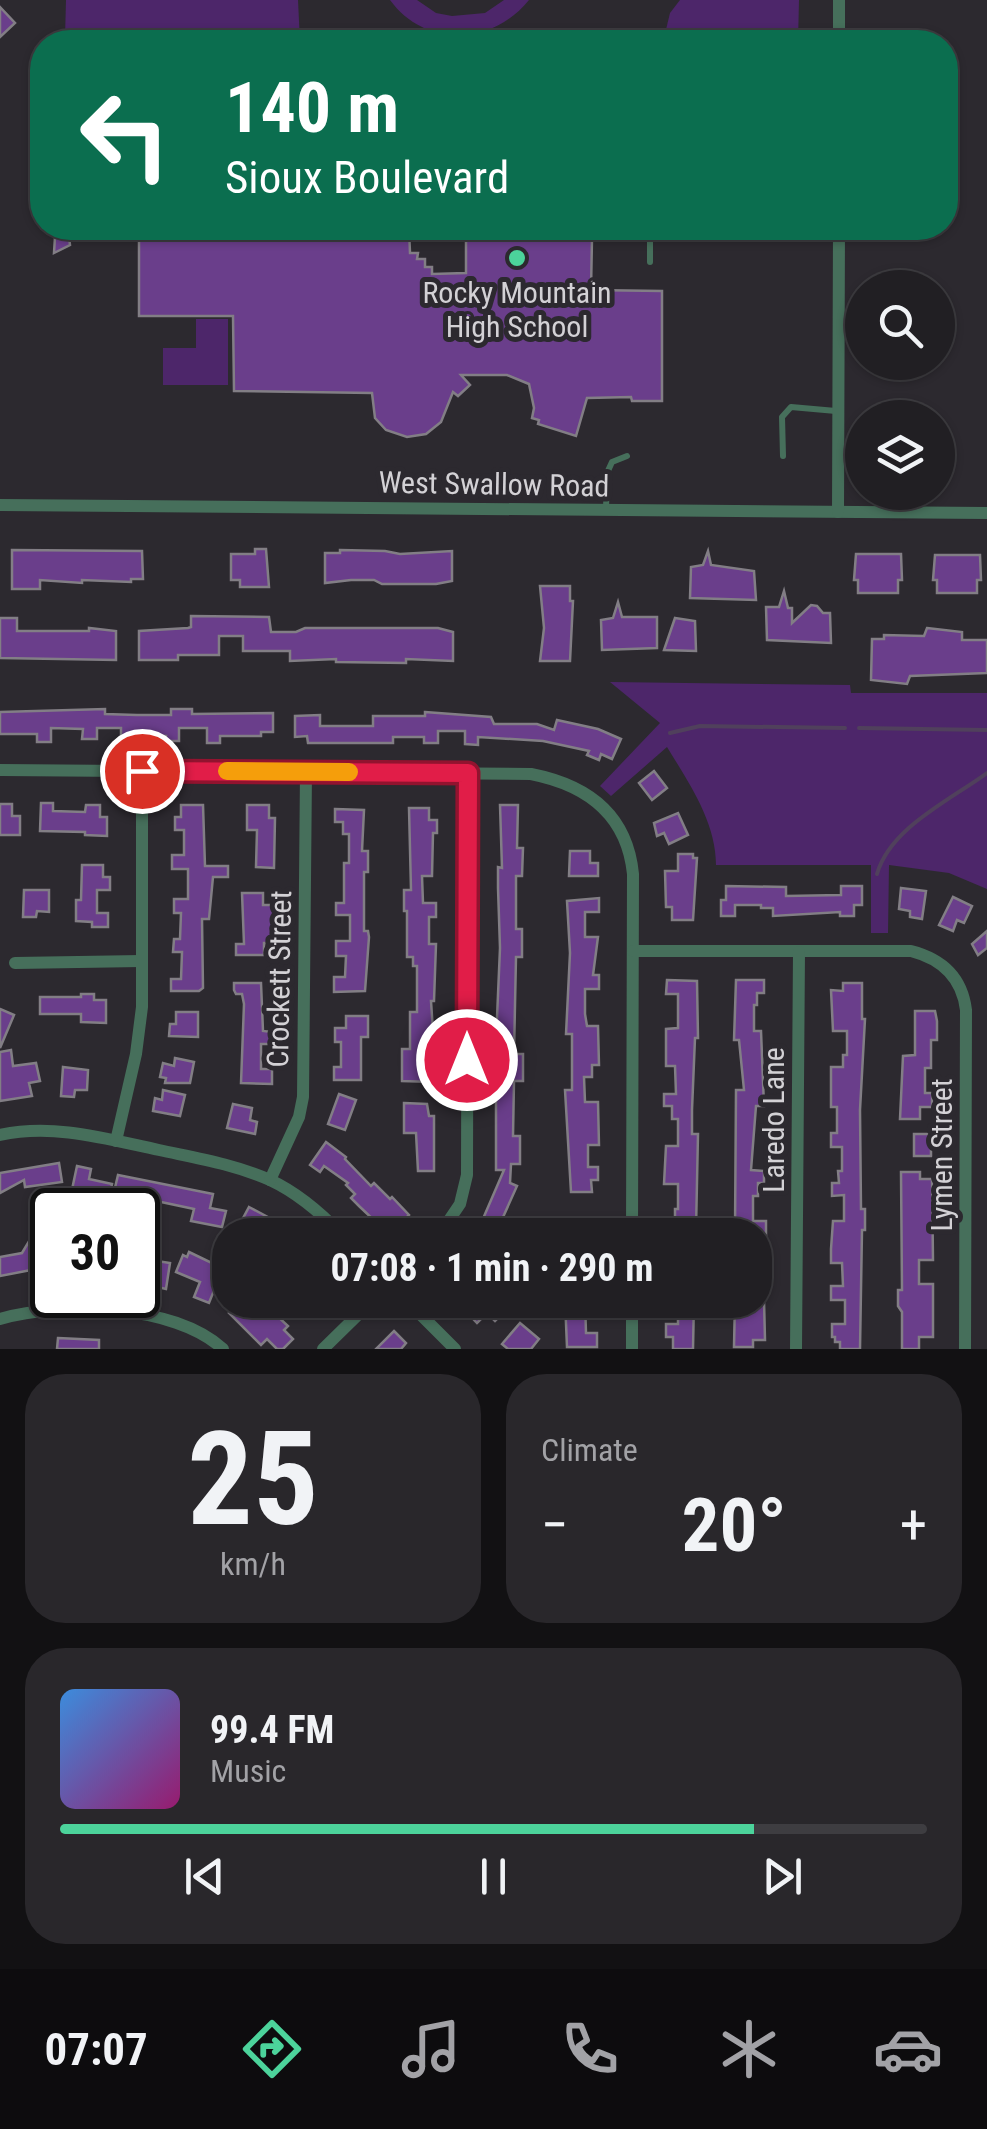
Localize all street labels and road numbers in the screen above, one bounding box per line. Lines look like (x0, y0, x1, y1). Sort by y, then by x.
street label: West Swallow Road (378, 464, 610, 504)
street label: Crockett Street (260, 890, 298, 1068)
street label: Laredo Lane (756, 1047, 791, 1193)
street label: Lymen Street (924, 1078, 959, 1232)

